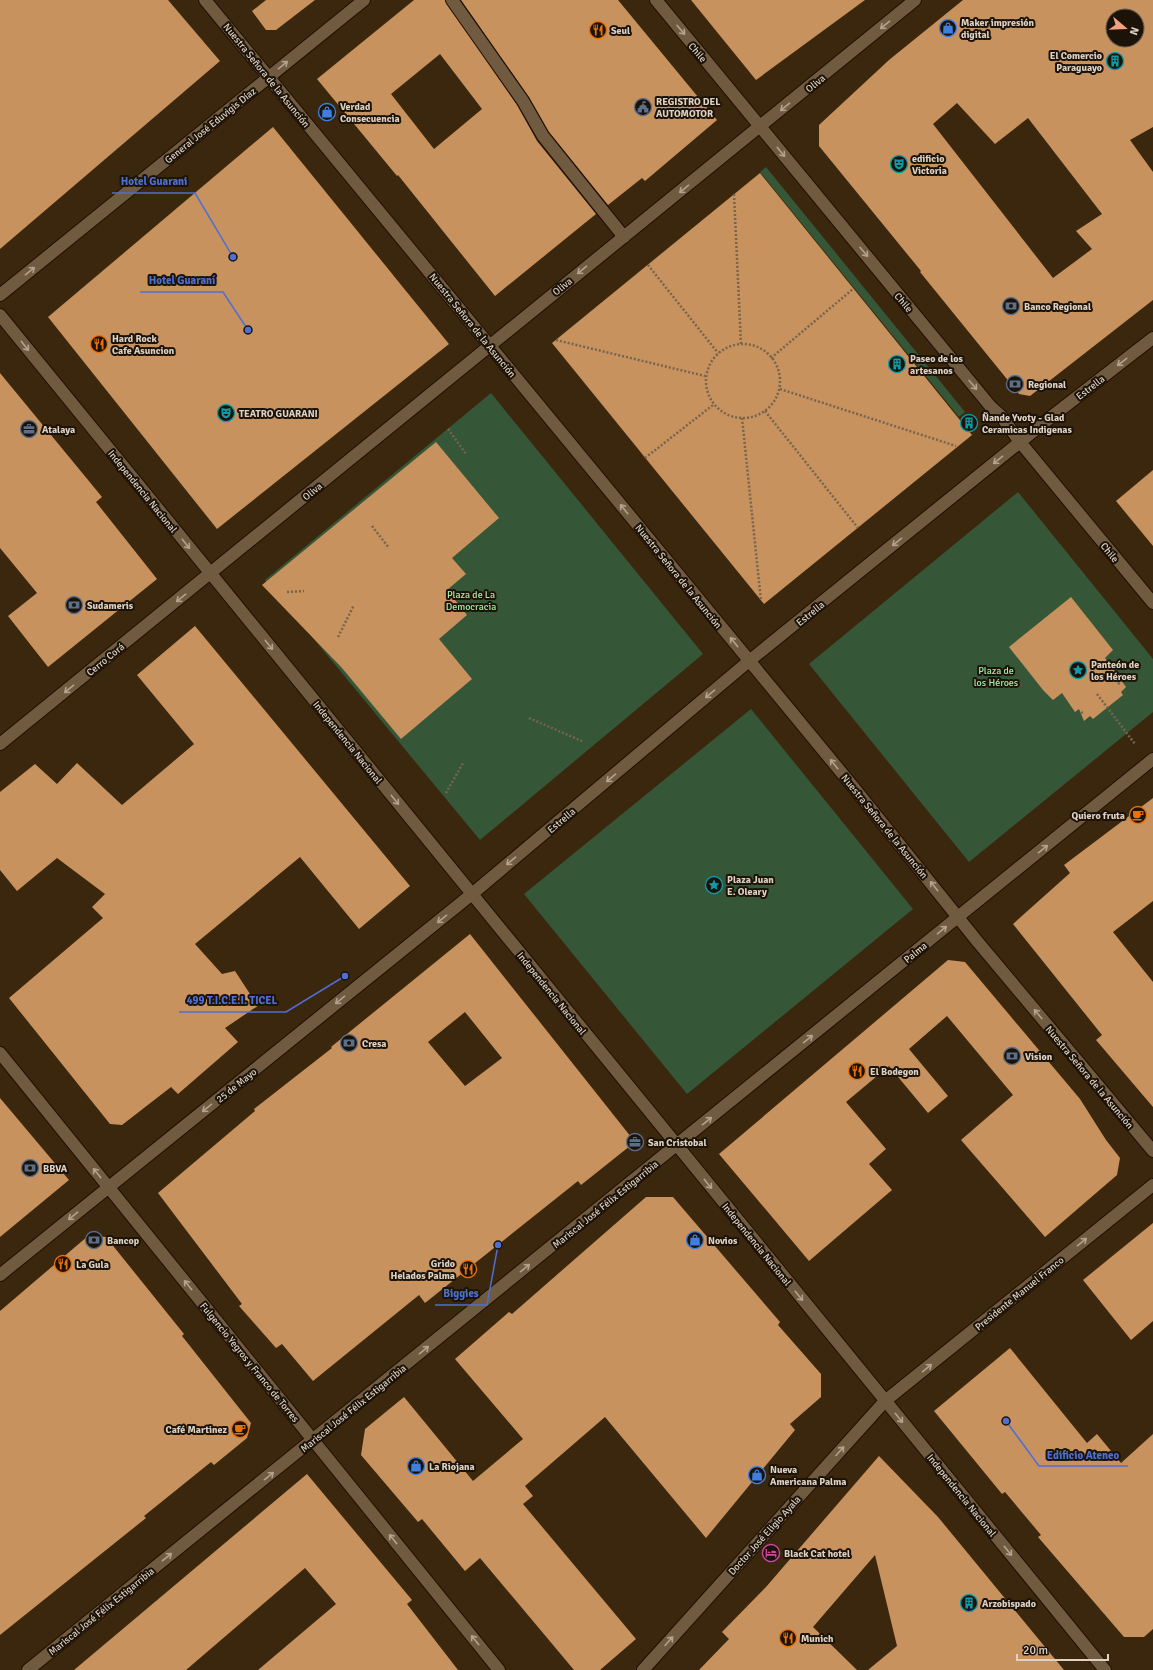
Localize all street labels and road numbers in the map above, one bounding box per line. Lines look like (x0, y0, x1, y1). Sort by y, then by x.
street label: Nuestra Señora de la Asunción (221, 21, 312, 130)
street label: Chile (686, 40, 709, 65)
street label: Oliva (803, 72, 828, 95)
street label: General José Eduvigis Díaz (163, 85, 259, 166)
street label: Nuestra Señora de la Asunción (427, 271, 518, 380)
street label: Oliva (550, 275, 575, 298)
street label: Chile (892, 290, 915, 315)
street label: Estrella (1074, 373, 1107, 403)
street label: Independencia Nacional (105, 448, 179, 535)
street label: Oliva (300, 480, 325, 503)
street label: Nuestra Señora de la Asunción (633, 522, 724, 631)
street label: Chile (1098, 540, 1121, 565)
street label: Estrella (794, 599, 827, 629)
street label: Cerro Corá (84, 641, 127, 679)
street label: Independencia Nacional (310, 699, 384, 786)
street label: Nuestra Señora de la Asunción (839, 772, 930, 881)
street label: Estrella (545, 806, 578, 836)
street label: Palma (902, 940, 930, 966)
street label: Independencia Nacional (514, 950, 588, 1037)
street label: Nuestra Señora de la Asunción (1043, 1024, 1136, 1131)
street label: 25 de Mayo (214, 1066, 259, 1106)
street label: Mariscal José Félix Estigarribia (550, 1158, 661, 1251)
street label: Independencia Nacional (719, 1201, 793, 1288)
street label: Presidente Manuel Franco (973, 1254, 1066, 1333)
street label: Fulgencio Yegros y Franco de Torres (197, 1300, 302, 1425)
street label: Mariscal José Félix Estigarribia (298, 1362, 409, 1455)
street label: Independencia Nacional (924, 1452, 998, 1539)
street label: Doctor José Eligio Ayala (726, 1494, 803, 1578)
street label: Mariscal José Félix Estigarribia (46, 1565, 157, 1658)

